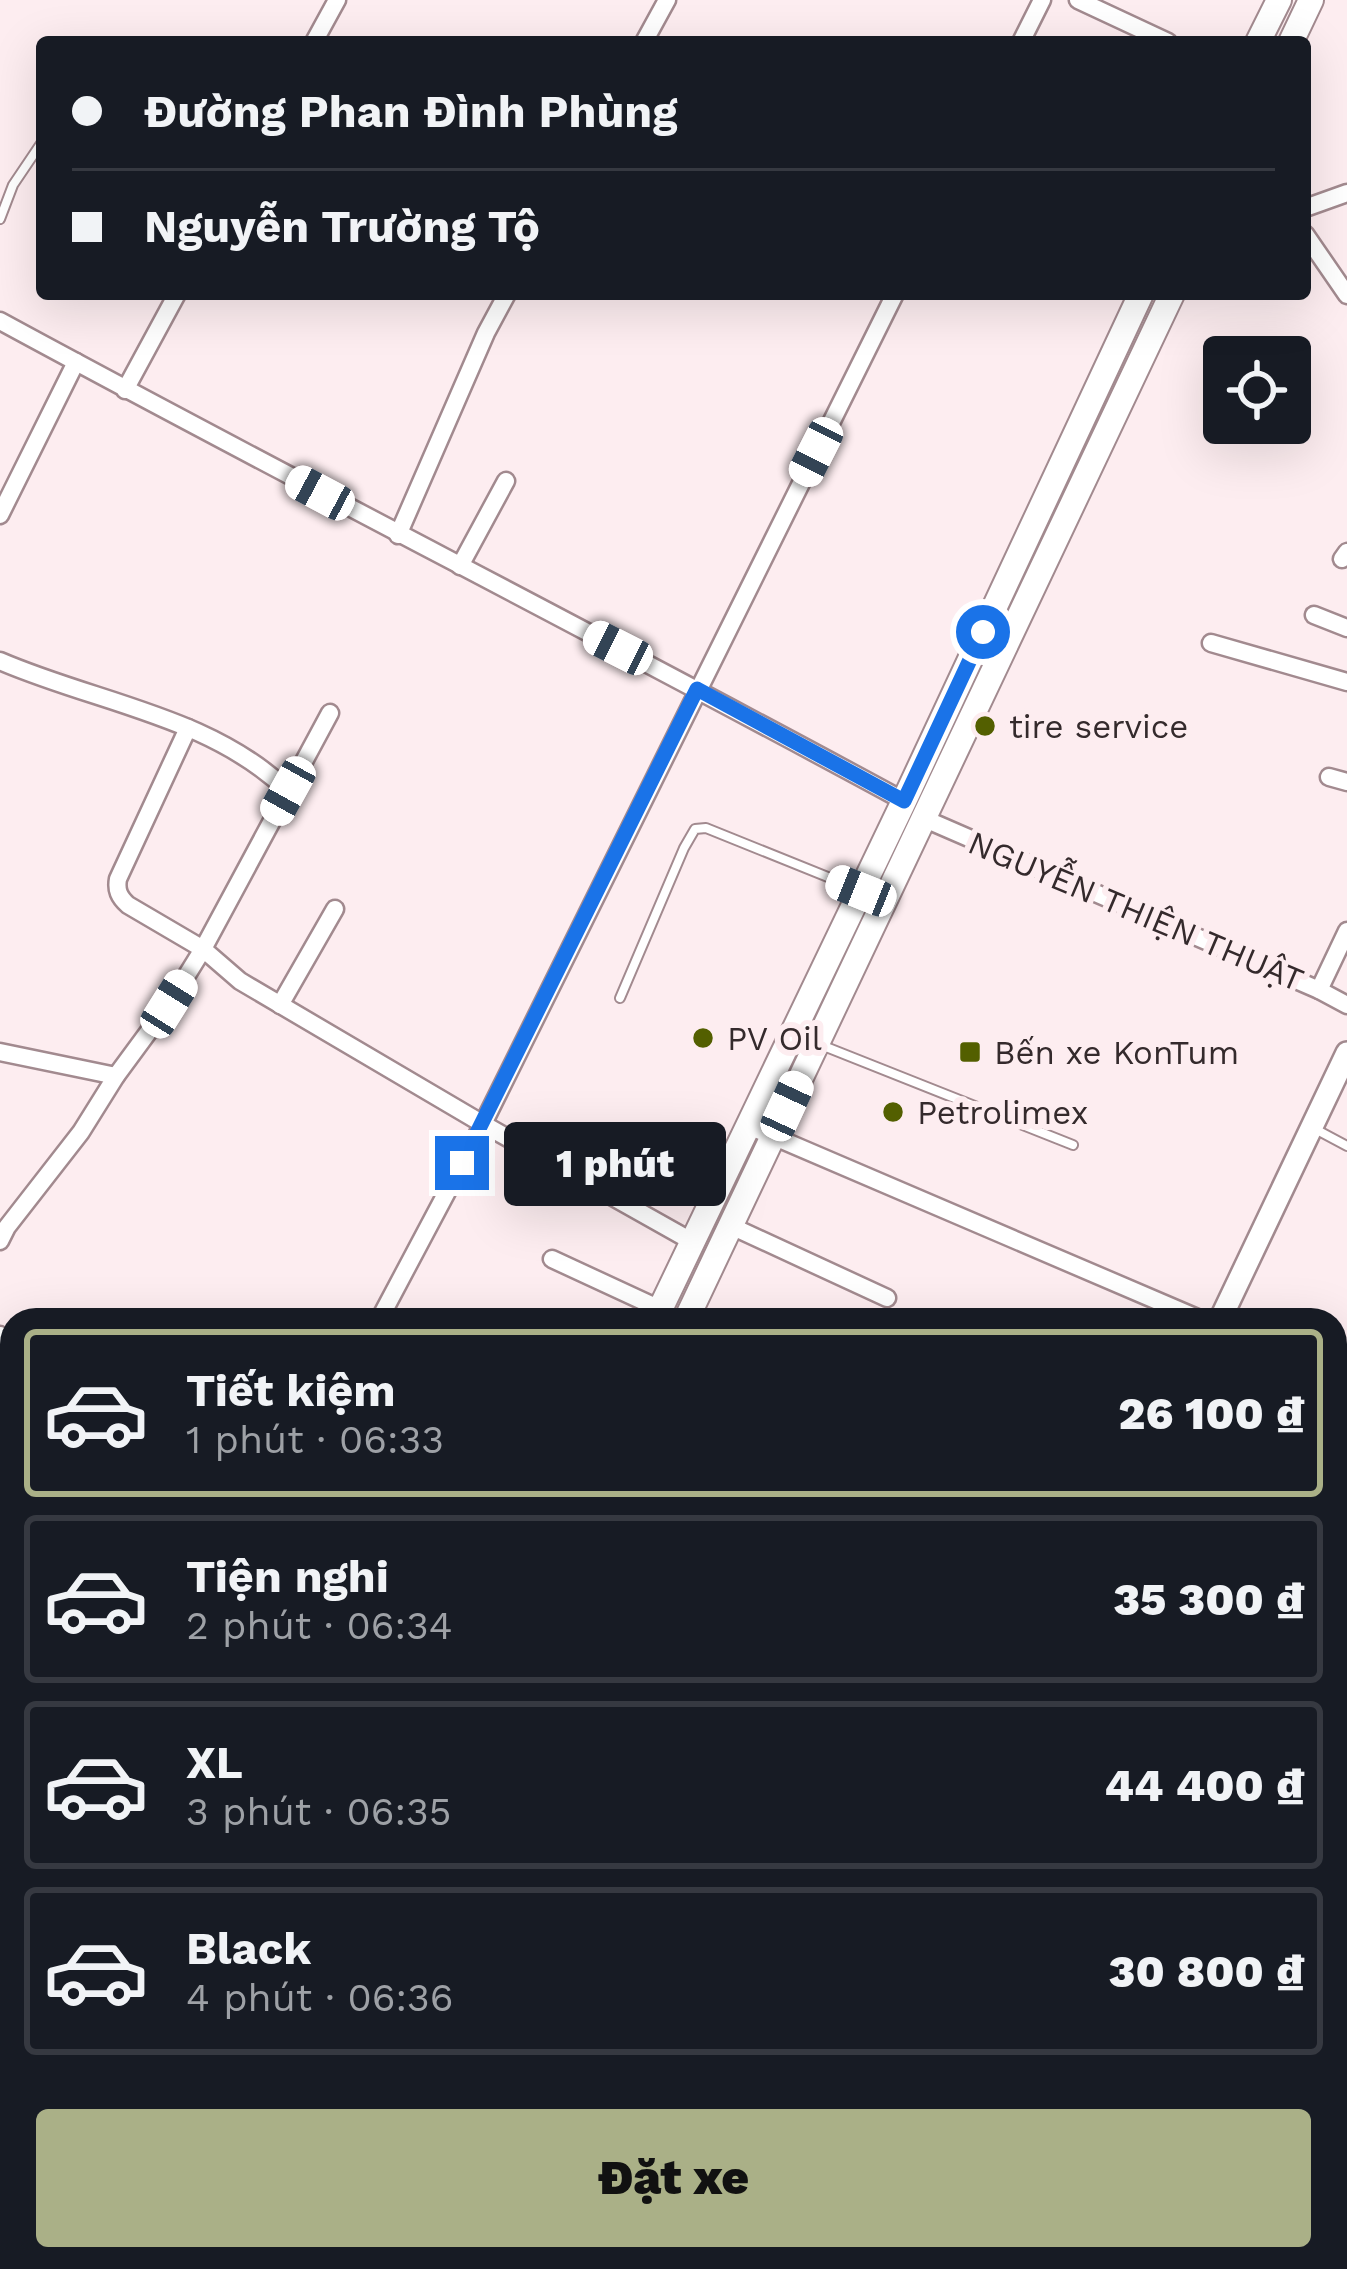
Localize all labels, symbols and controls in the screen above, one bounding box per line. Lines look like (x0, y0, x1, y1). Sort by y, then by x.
text: Đường Phan Đình Phùng (144, 85, 677, 138)
text: Nguyễn Trường Tộ (144, 200, 540, 253)
map controls (1203, 336, 1311, 444)
button: locate (1203, 336, 1311, 444)
car (784, 412, 848, 492)
car (280, 460, 360, 526)
route start (956, 605, 1010, 659)
car (578, 616, 658, 680)
place label: tire service (1009, 707, 1188, 746)
marker: tire service (972, 713, 998, 739)
car (255, 751, 321, 831)
street label: NGUYỄN THIỆN THUẬT (963, 819, 1311, 999)
car (821, 861, 901, 921)
car (135, 964, 203, 1044)
place label: PV Oil (727, 1019, 822, 1058)
marker: PV Oil (690, 1025, 716, 1051)
place label: Bến xe KonTum (994, 1033, 1239, 1072)
marker: Bến xe KonTum (957, 1039, 983, 1065)
car (755, 1066, 819, 1146)
place label: Petrolimex (917, 1093, 1088, 1132)
marker: Petrolimex (880, 1099, 906, 1125)
callout: 1 phút (504, 1121, 726, 1205)
route end (435, 1136, 489, 1190)
text: 1 phút (556, 1141, 674, 1186)
icon: car (42, 1359, 150, 1467)
text: Tiết kiệm (186, 1364, 396, 1417)
text: 26 100 ₫ (1118, 1387, 1305, 1440)
text: 1 phút · 06:33 (186, 1417, 444, 1462)
icon: car (42, 1545, 150, 1653)
text: Tiện nghi (186, 1550, 389, 1603)
text: 35 300 ₫ (1113, 1573, 1305, 1626)
text: 2 phút · 06:34 (186, 1603, 453, 1648)
icon: car (42, 1731, 150, 1839)
text: XL (186, 1736, 243, 1789)
text: 44 400 ₫ (1104, 1759, 1305, 1812)
text: 3 phút · 06:35 (186, 1789, 451, 1834)
icon: car (42, 1917, 150, 2025)
text: Black (186, 1922, 311, 1975)
text: 30 800 ₫ (1109, 1945, 1305, 1998)
text: 4 phút · 06:36 (186, 1975, 454, 2020)
button: Đặt xe (36, 2109, 1311, 2247)

